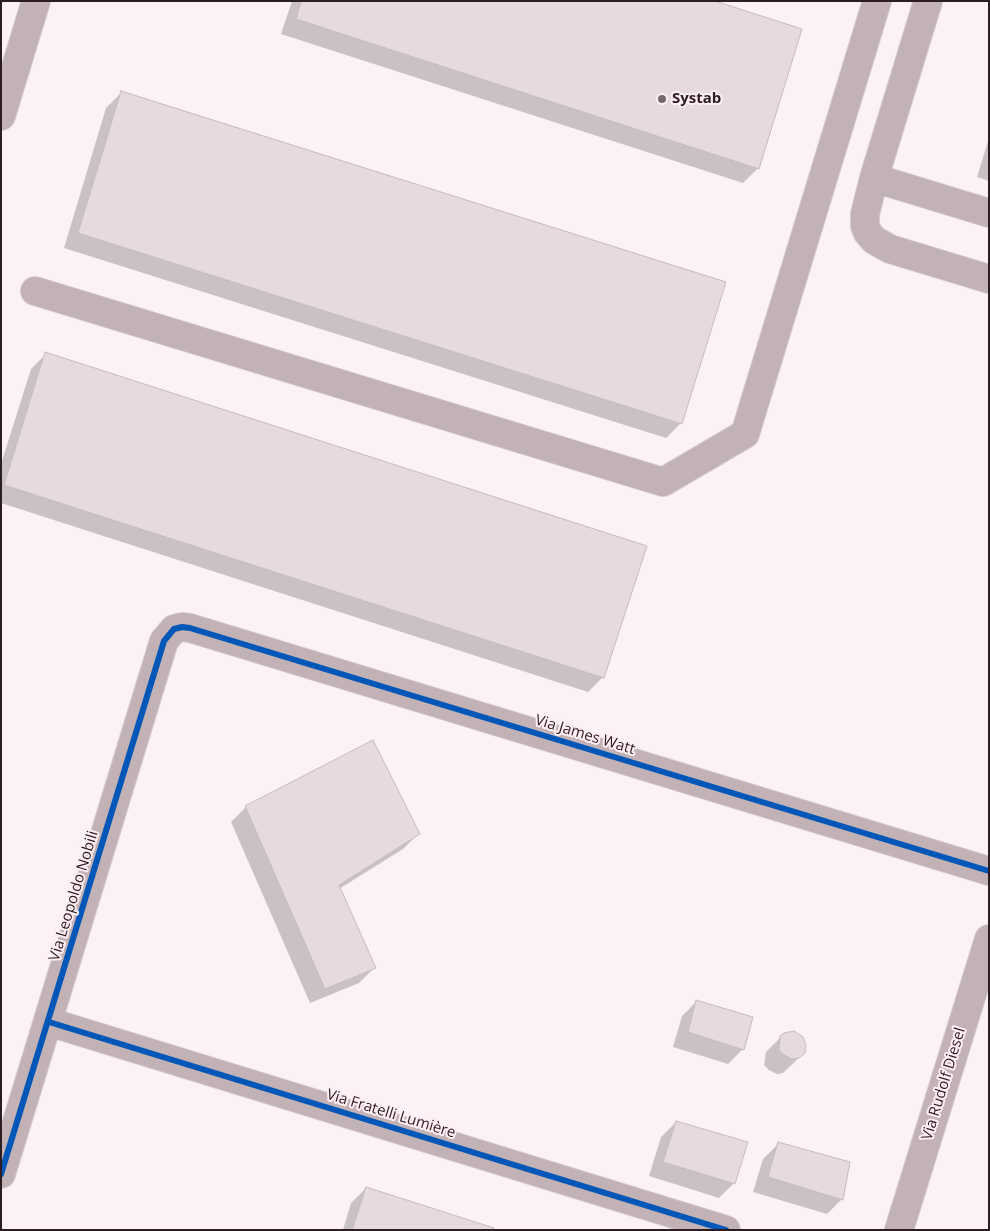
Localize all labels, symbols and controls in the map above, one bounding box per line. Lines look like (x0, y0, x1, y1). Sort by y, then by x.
place label: Systab (672, 90, 721, 108)
marker: Systab (656, 93, 668, 105)
street label: Via James Watt (533, 711, 637, 759)
street label: Via Leopoldo Nobili (46, 829, 102, 963)
street label: Via Rudolf Diesel (918, 1026, 970, 1142)
street label: Via Fratelli Lumière (324, 1086, 458, 1142)

